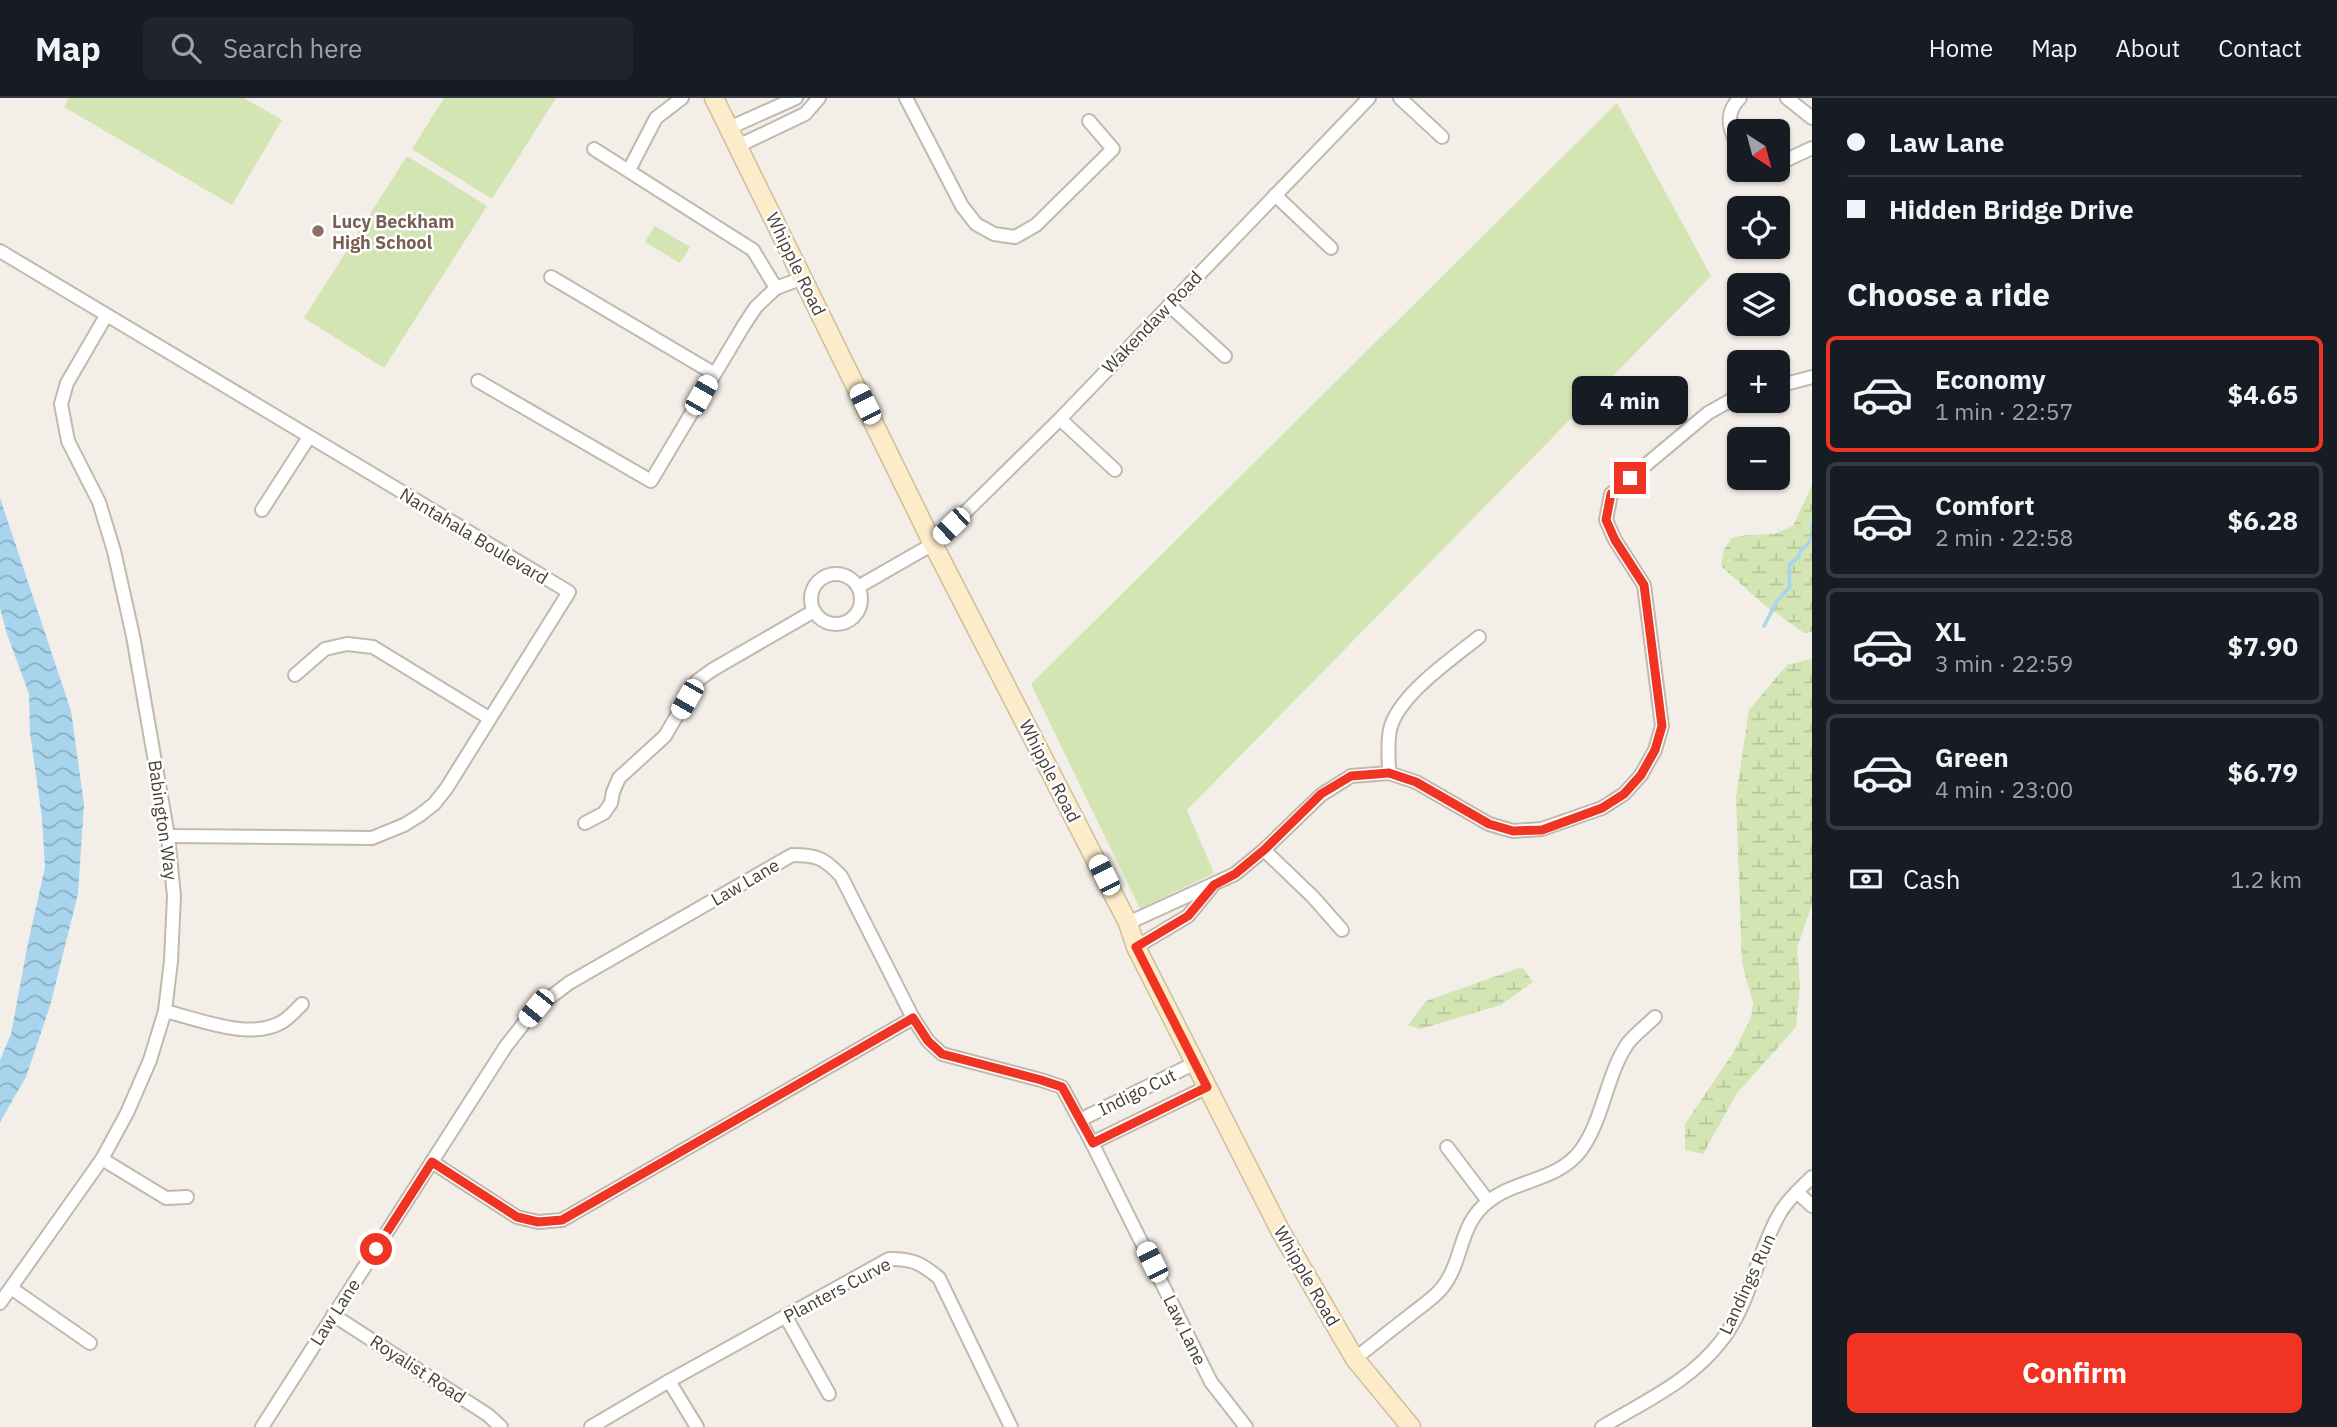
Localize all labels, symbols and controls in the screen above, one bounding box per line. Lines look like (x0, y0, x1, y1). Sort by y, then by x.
search box (143, 17, 633, 80)
text: Map (35, 27, 101, 70)
icon: search (167, 29, 205, 67)
text: Search here (223, 31, 362, 65)
text: Home (1929, 32, 1993, 64)
text: Map (2031, 32, 2077, 64)
text: About (2115, 32, 2180, 64)
text: Contact (2218, 32, 2302, 64)
north arrow (1727, 119, 1790, 182)
map controls (1727, 119, 1790, 490)
text: Law Lane (1889, 125, 2004, 159)
text: Hidden Bridge Drive (1889, 192, 2134, 226)
button: locate (1727, 196, 1790, 259)
street label: Whipple Road (761, 209, 831, 319)
place label: Lucy Beckham High School (332, 210, 454, 254)
marker: Lucy Beckham High School (310, 223, 326, 239)
street label: Wakendaw Road (1097, 266, 1207, 378)
button: layers (1727, 273, 1790, 336)
text: Choose a ride (1847, 273, 2050, 315)
button: + (1727, 350, 1790, 413)
text: Economy (1935, 362, 2046, 396)
icon: car (1851, 363, 1914, 426)
car (682, 372, 721, 418)
callout: 4 min (1572, 376, 1688, 426)
text: $4.65 (2228, 377, 2298, 411)
car (847, 381, 884, 427)
text: 4 min (1600, 385, 1660, 415)
text: 1 min · 22:57 (1935, 396, 2073, 426)
button: − (1727, 427, 1790, 490)
route end (1614, 462, 1646, 494)
street label: Nantahala Boulevard (396, 483, 552, 589)
text: Comfort (1935, 488, 2034, 522)
icon: car (1851, 489, 1914, 552)
text: $6.28 (2228, 503, 2298, 537)
car (929, 504, 974, 548)
text: 2 min · 22:58 (1935, 522, 2073, 552)
text: XL (1935, 614, 1966, 648)
icon: car (1851, 615, 1914, 678)
text: $7.90 (2228, 629, 2298, 663)
text: 3 min · 22:59 (1935, 648, 2073, 678)
car (668, 676, 707, 722)
street label: Whipple Road (1014, 716, 1086, 826)
text: Green (1935, 740, 2009, 774)
icon: car (1851, 741, 1914, 804)
text: $6.79 (2228, 755, 2298, 789)
street label: Babington Way (143, 758, 183, 882)
text: 4 min · 23:00 (1935, 774, 2073, 804)
car (1086, 852, 1123, 898)
street label: Law Lane (707, 853, 783, 911)
icon: cash (1847, 860, 1885, 898)
text: Cash (1903, 862, 1960, 896)
text: 1.2 km (2231, 864, 2302, 894)
car (515, 985, 558, 1031)
street label: Indigo Cut (1094, 1063, 1180, 1121)
street label: Whipple Road (1269, 1222, 1345, 1330)
street label: Landings Run (1714, 1230, 1780, 1338)
route start (360, 1233, 392, 1265)
car (1134, 1239, 1171, 1285)
street label: Planters Curve (779, 1252, 895, 1328)
street label: Law Lane (305, 1274, 365, 1350)
street label: Law Lane (1158, 1291, 1212, 1369)
street label: Royalist Road (366, 1330, 470, 1408)
button: Confirm (1847, 1333, 2302, 1413)

